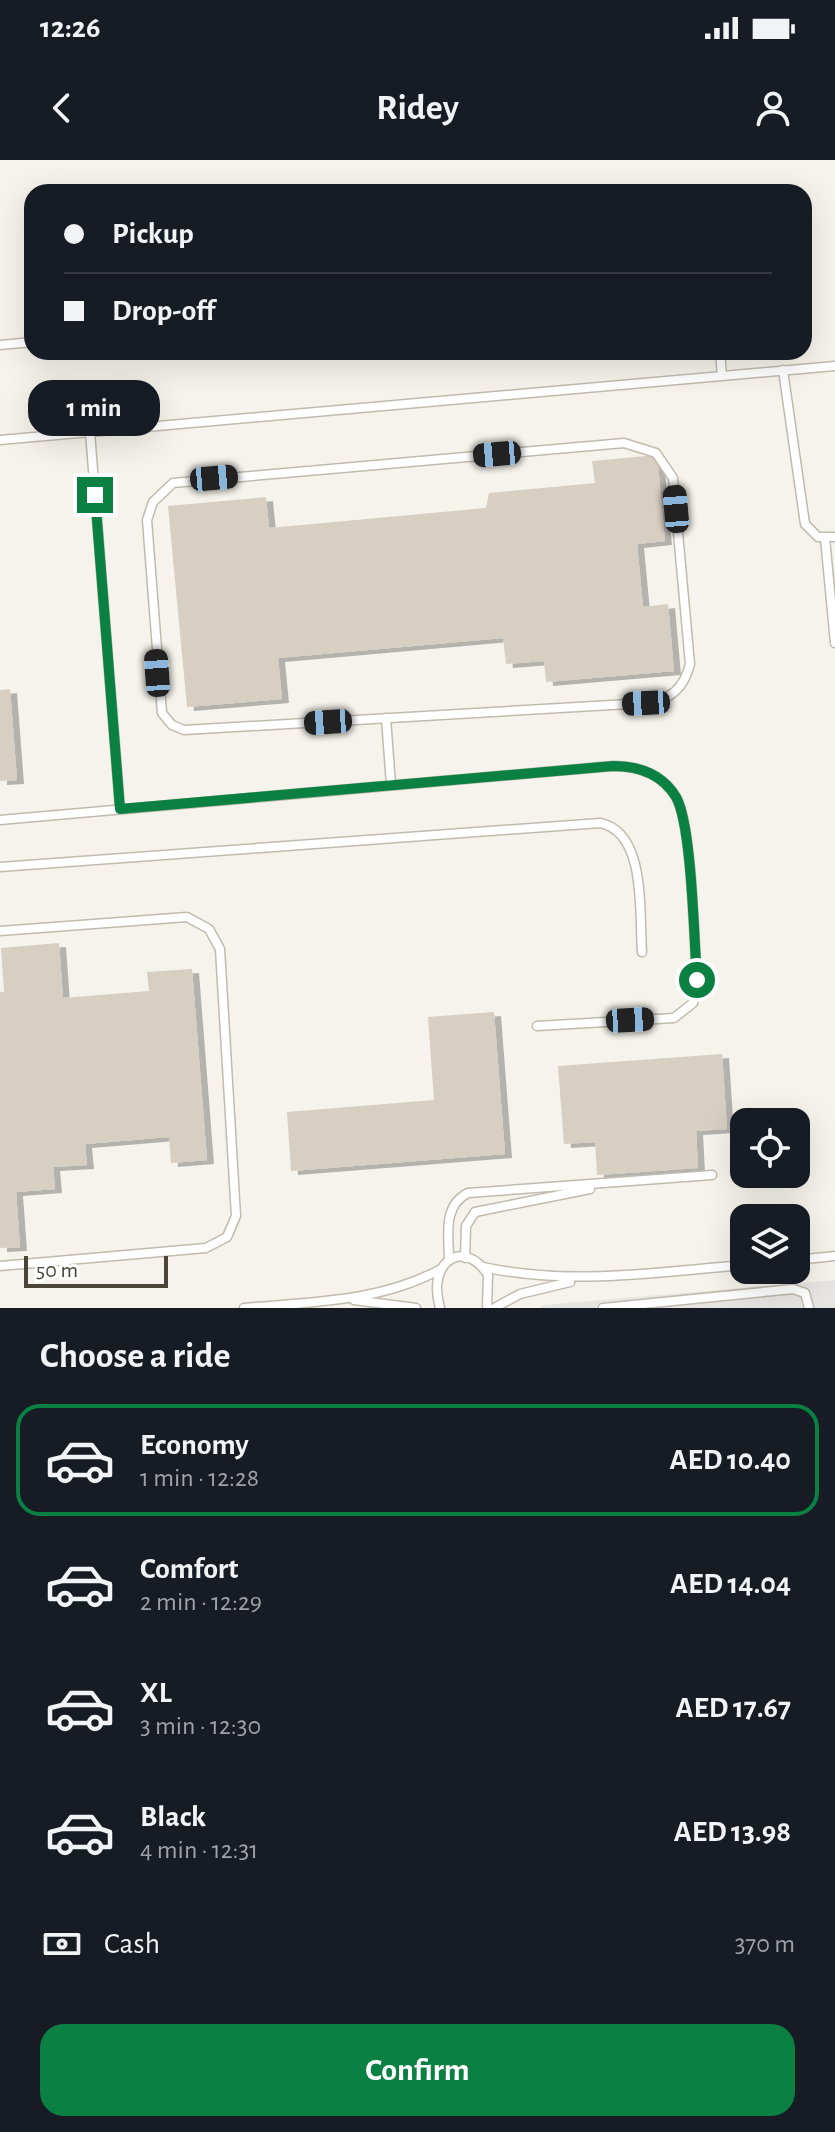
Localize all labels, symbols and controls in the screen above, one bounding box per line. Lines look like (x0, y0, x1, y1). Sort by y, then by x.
text: 12:26 (40, 13, 100, 43)
icon: back (40, 86, 84, 130)
icon: person (751, 86, 795, 130)
text: Ridey (376, 90, 459, 126)
text: Pickup (112, 219, 194, 249)
text: Drop-off (112, 296, 215, 326)
callout: 1 min (29, 379, 161, 435)
text: 1 min (67, 395, 121, 421)
car (472, 440, 522, 468)
car (189, 464, 239, 492)
route end (77, 477, 113, 513)
car (662, 484, 690, 534)
car (143, 648, 171, 698)
car (621, 690, 671, 716)
car (303, 708, 353, 736)
route start (679, 962, 715, 998)
car (605, 1007, 655, 1033)
map controls (730, 1108, 810, 1284)
button: locate (730, 1108, 810, 1188)
button: layers (730, 1204, 810, 1284)
scale bar (24, 1252, 168, 1288)
text: 50 m (36, 1259, 78, 1281)
text: Choose a ride (40, 1338, 230, 1374)
icon: car (44, 1424, 116, 1496)
text: Economy (140, 1430, 249, 1460)
text: AED 10.40 (670, 1445, 791, 1475)
text: 1 min · 12:28 (140, 1465, 259, 1491)
icon: car (44, 1548, 116, 1620)
text: Comfort (140, 1554, 239, 1584)
text: AED 14.04 (670, 1569, 791, 1599)
text: 2 min · 12:29 (140, 1589, 262, 1615)
icon: car (44, 1672, 116, 1744)
text: XL (140, 1678, 172, 1708)
text: AED 17.67 (675, 1693, 791, 1723)
text: 3 min · 12:30 (140, 1713, 261, 1739)
icon: car (44, 1796, 116, 1868)
text: Black (140, 1802, 206, 1832)
text: AED 13.98 (674, 1817, 791, 1847)
text: 4 min · 12:31 (140, 1837, 258, 1863)
icon: cash (40, 1922, 84, 1966)
text: Cash (104, 1929, 160, 1959)
text: 370 m (735, 1931, 795, 1957)
button: Confirm (40, 2024, 795, 2116)

